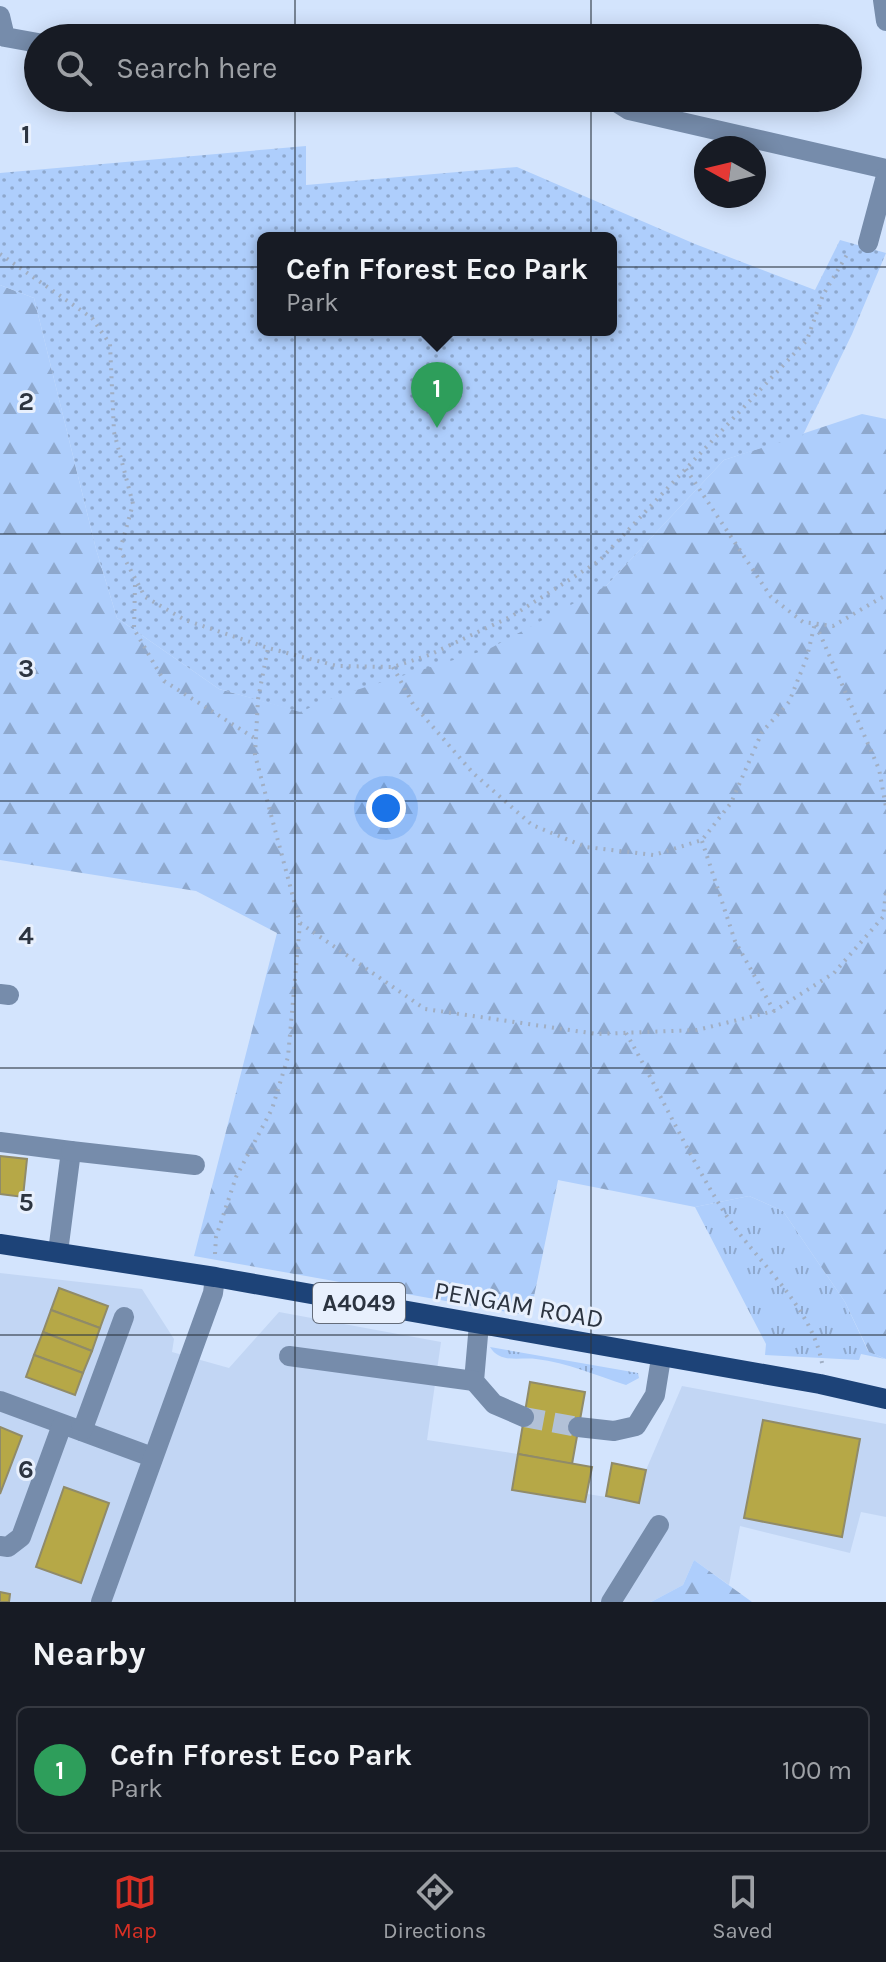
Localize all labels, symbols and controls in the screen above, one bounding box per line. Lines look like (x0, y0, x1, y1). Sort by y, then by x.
search box (24, 24, 862, 112)
icon: search (52, 46, 96, 90)
text: Search here (116, 50, 277, 86)
text: 1 (21, 119, 31, 150)
north arrow (694, 136, 766, 208)
popup (257, 232, 617, 336)
text: Cefn Fforest Eco Park (286, 251, 588, 287)
text: Park (286, 287, 339, 318)
pin: 1 (411, 362, 463, 428)
text: 2 (18, 386, 34, 417)
text: 3 (18, 653, 34, 684)
your location (366, 788, 406, 828)
text: 4 (18, 920, 34, 951)
text: 5 (18, 1187, 34, 1218)
street label: PENGAM ROAD (432, 1275, 606, 1335)
road number: A4049 (313, 1283, 405, 1323)
text: 6 (18, 1454, 34, 1485)
text: Nearby (32, 1634, 146, 1674)
text: Cefn Fforest Eco Park (110, 1737, 412, 1773)
text: 1 (55, 1755, 65, 1786)
text: 100 m (782, 1755, 852, 1786)
text: Park (110, 1773, 163, 1804)
tab: Map (113, 1870, 157, 1944)
tab: Directions (383, 1870, 486, 1944)
tab: Saved (712, 1870, 773, 1944)

